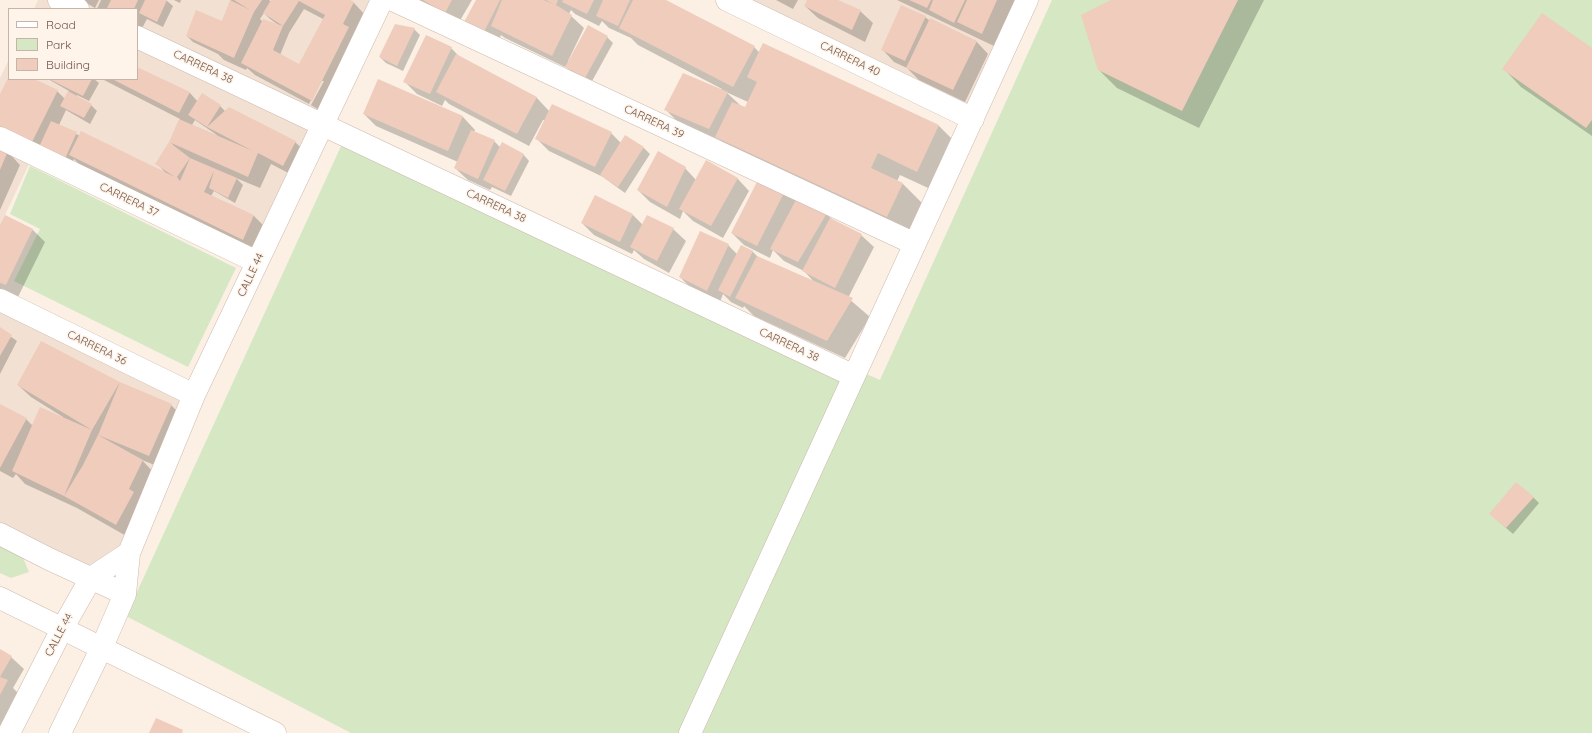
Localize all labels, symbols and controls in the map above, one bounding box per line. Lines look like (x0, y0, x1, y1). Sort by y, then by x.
legend (8, 8, 138, 80)
text: Road (46, 17, 76, 32)
text: Park (46, 37, 71, 52)
street label: CARRERA 40 (818, 39, 882, 79)
street label: CARRERA 38 (171, 47, 235, 87)
text: Building (46, 57, 90, 72)
street label: CARRERA 39 (622, 102, 686, 142)
street label: CARRERA 37 (97, 180, 161, 220)
street label: CARRERA 38 (464, 186, 528, 226)
street label: CALLE 44 (235, 251, 267, 299)
street label: CARRERA 38 (757, 325, 821, 365)
street label: CARRERA 36 (65, 328, 129, 368)
street label: CALLE 44 (42, 611, 76, 659)

